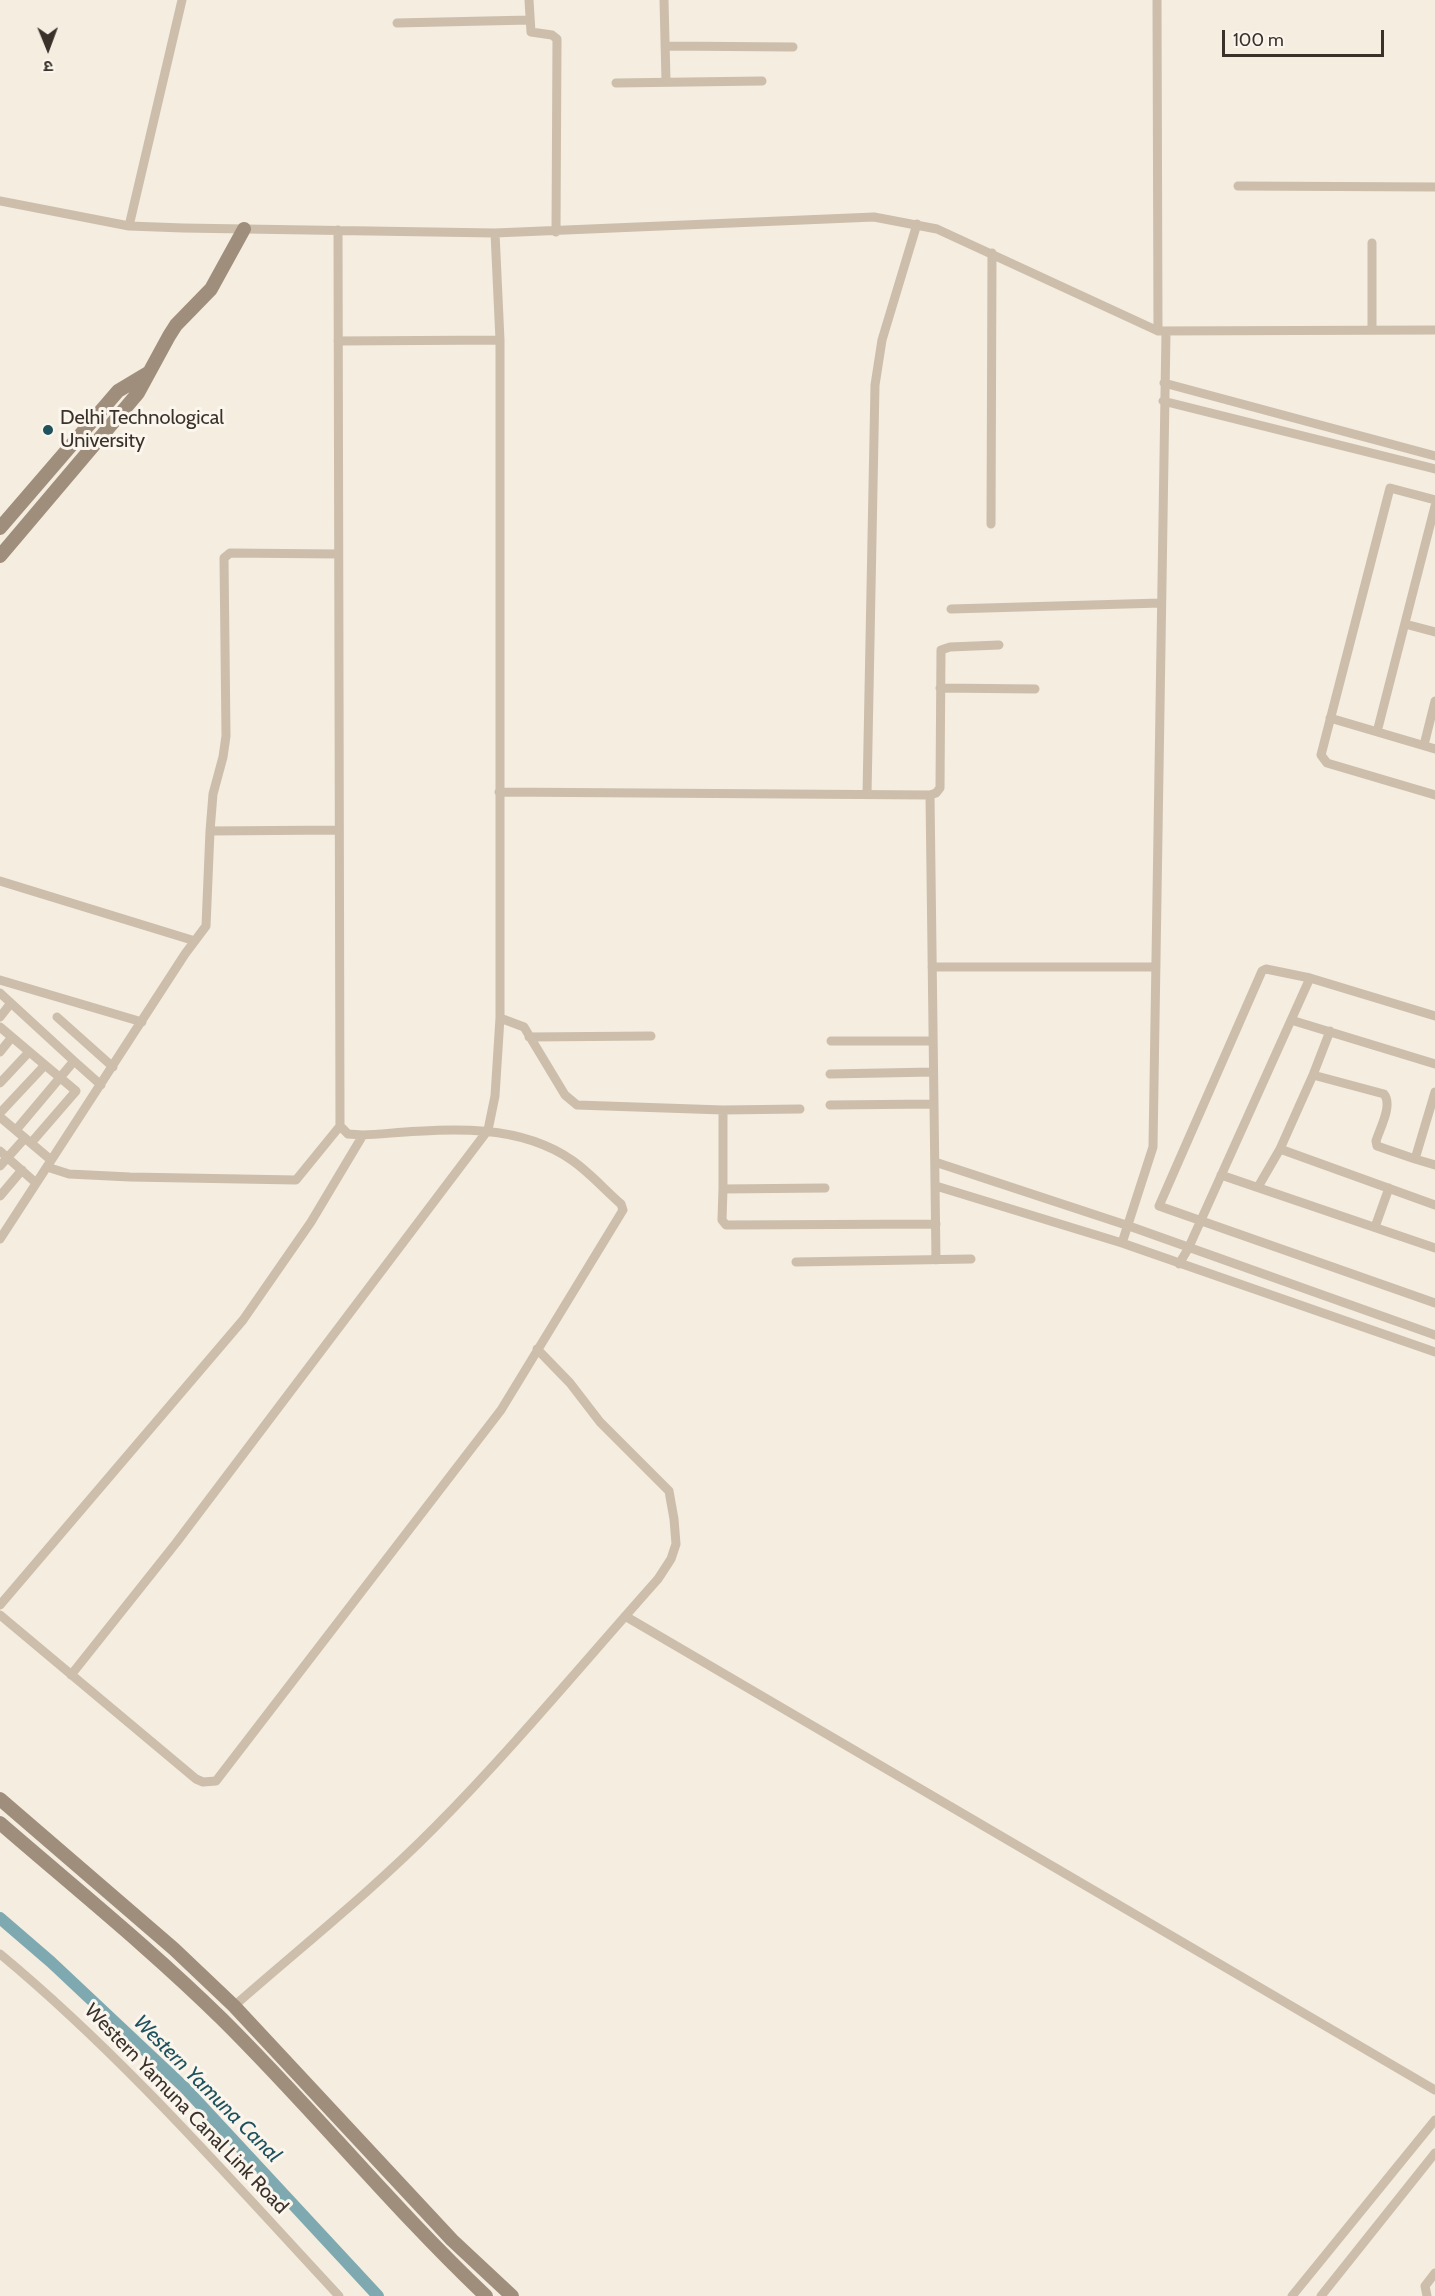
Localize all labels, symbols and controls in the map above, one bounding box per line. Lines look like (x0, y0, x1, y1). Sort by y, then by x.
north arrow (18, 18, 78, 78)
scale bar (1225, 18, 1387, 56)
text: 100 m (1233, 29, 1284, 51)
text: उ (43, 57, 53, 76)
place label: Delhi Technological University (60, 406, 224, 453)
marker: Delhi Technological University (41, 423, 55, 437)
street label: Western Yamuna Canal Link Road (79, 1999, 293, 2219)
water label: Western Yamuna Canal (128, 2010, 286, 2168)

